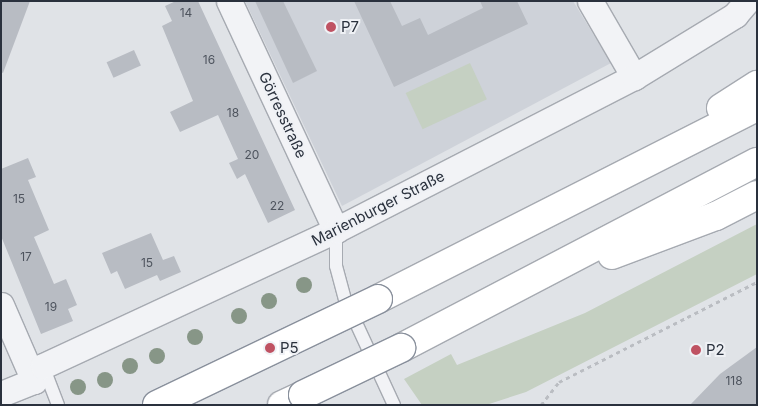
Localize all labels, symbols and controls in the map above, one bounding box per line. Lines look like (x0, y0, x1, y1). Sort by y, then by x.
house number: 14 (180, 6, 192, 20)
place label: P7 (341, 18, 359, 36)
marker: P7 (325, 21, 337, 33)
house number: 16 (203, 53, 215, 67)
street label: Görresstraße (255, 69, 311, 161)
house number: 18 (227, 106, 239, 120)
house number: 20 (245, 148, 259, 162)
street label: Marienburger Straße (308, 167, 448, 249)
house number: 15 (13, 192, 25, 206)
house number: 22 (270, 199, 284, 213)
house number: 17 (20, 250, 32, 264)
house number: 15 (141, 256, 153, 270)
house number: 19 (45, 300, 57, 314)
place label: P5 (280, 339, 299, 357)
place label: P2 (706, 341, 725, 359)
marker: P5 (264, 342, 276, 354)
marker: P2 (690, 344, 702, 356)
house number: 118 (725, 374, 743, 388)

